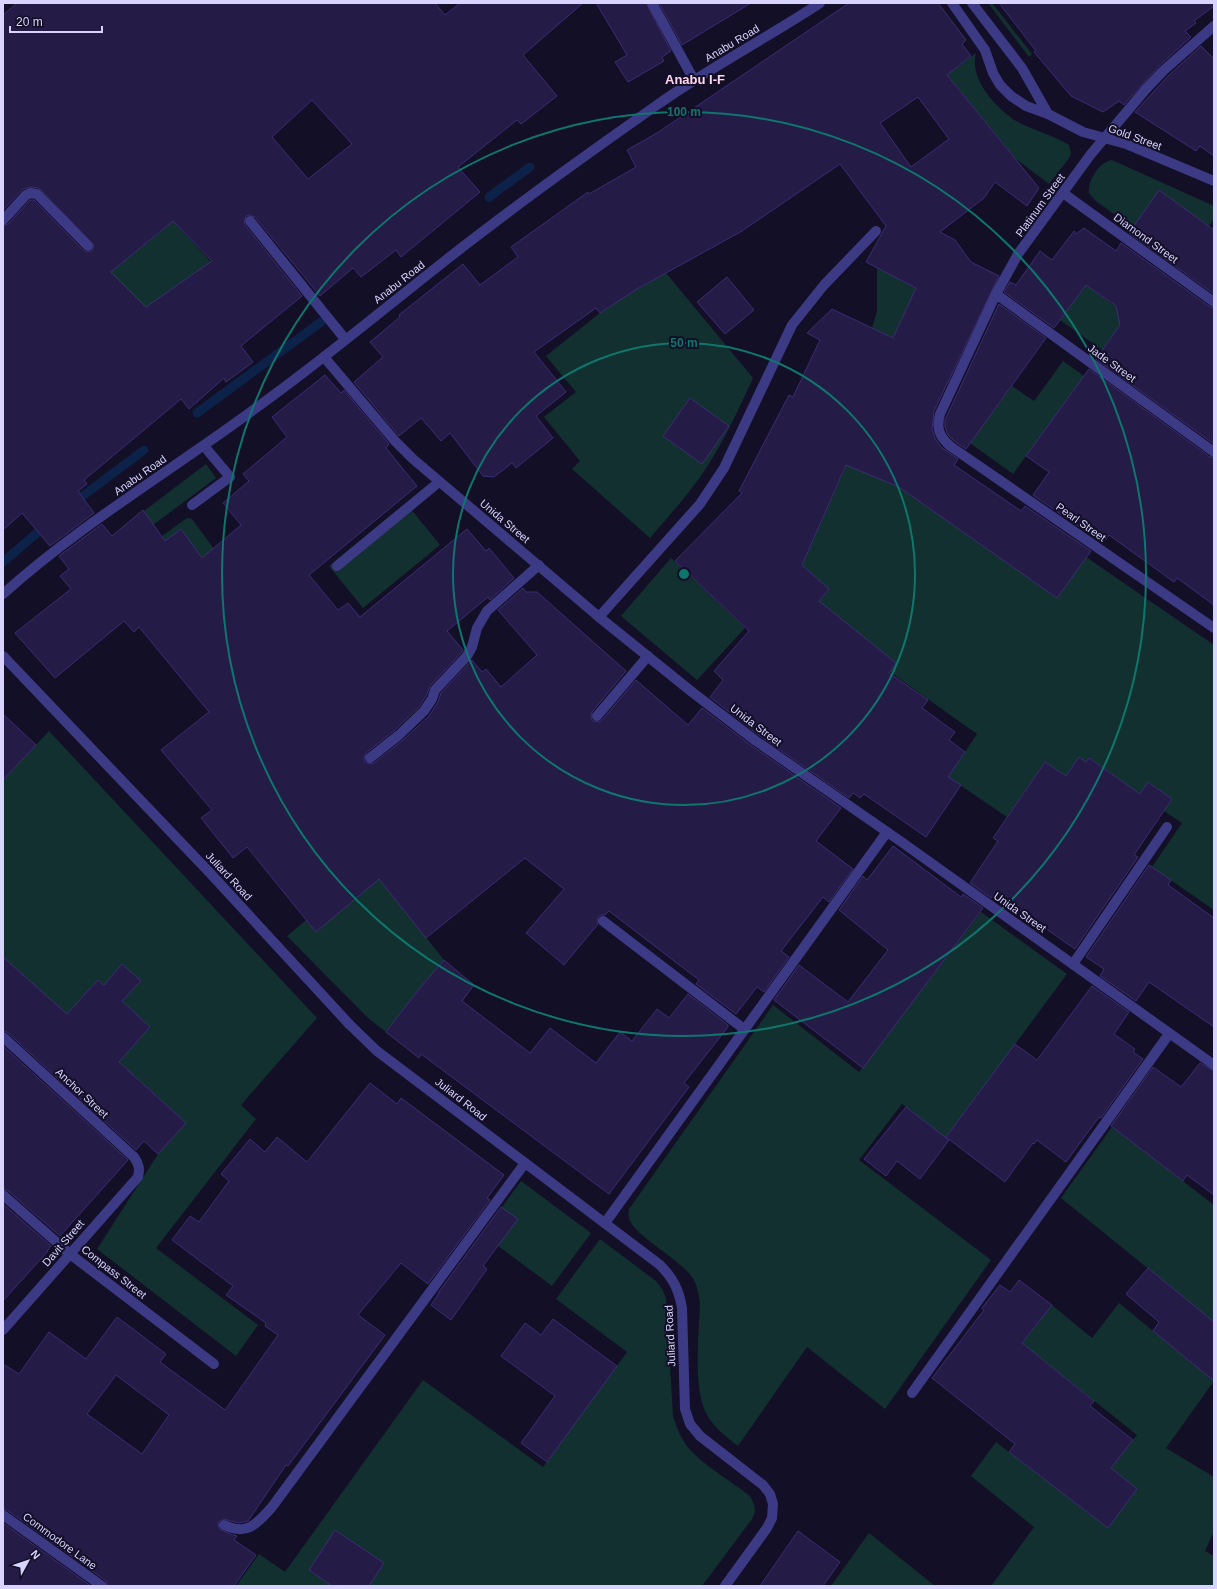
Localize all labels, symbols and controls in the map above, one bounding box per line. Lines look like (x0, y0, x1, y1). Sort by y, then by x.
scale bar (10, 8, 102, 34)
text: 20 m (16, 15, 43, 29)
street label: Anabu Road (703, 22, 761, 64)
district label: Anabu I-F (665, 72, 725, 87)
text: 100 m (667, 105, 701, 119)
street label: Gold Street (1107, 122, 1163, 152)
street label: Platinum Street (1013, 171, 1067, 239)
street label: Diamond Street (1112, 211, 1180, 265)
street label: Anabu Road (371, 258, 427, 306)
text: 50 m (670, 336, 698, 350)
street label: Jade Street (1086, 342, 1138, 384)
street label: Anabu Road (112, 453, 168, 497)
street label: Unida Street (478, 497, 532, 545)
street label: Pearl Street (1054, 500, 1108, 544)
centre of rings (677, 567, 691, 581)
street label: Unida Street (728, 702, 784, 748)
street label: Juliard Road (204, 849, 254, 903)
street label: Unida Street (992, 890, 1048, 934)
street label: Anchor Street (53, 1066, 111, 1120)
street label: Juliard Road (433, 1075, 489, 1123)
street label: Davit Street (40, 1217, 86, 1269)
street label: Compass Street (79, 1243, 149, 1301)
street label: Juliard Road (662, 1305, 678, 1367)
street label: Commodore Lane (21, 1510, 99, 1572)
north arrow (8, 1541, 48, 1581)
text: N (29, 1548, 43, 1562)

